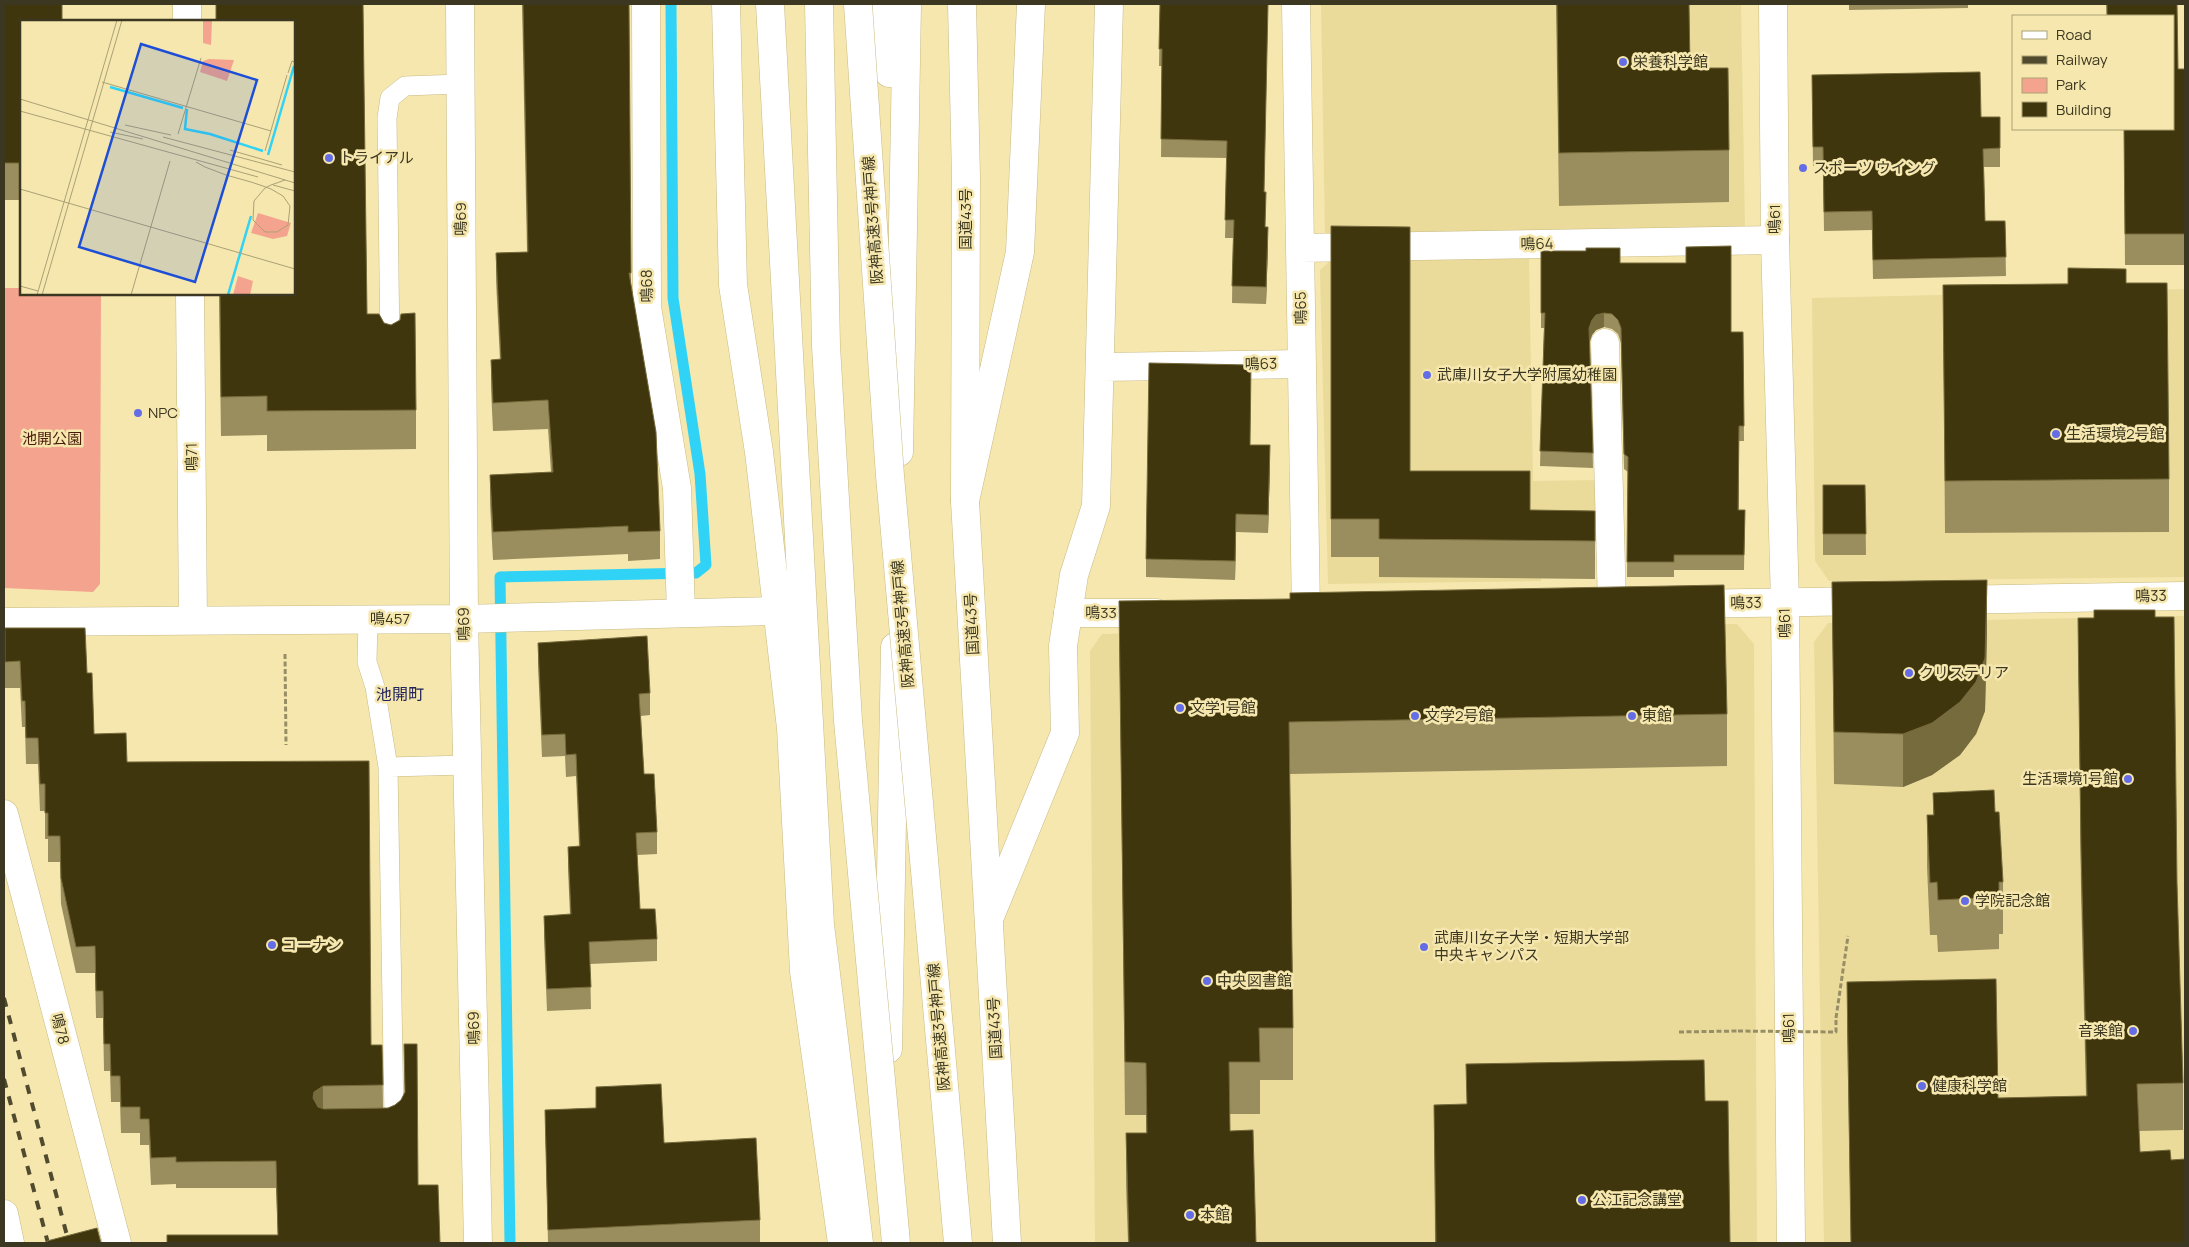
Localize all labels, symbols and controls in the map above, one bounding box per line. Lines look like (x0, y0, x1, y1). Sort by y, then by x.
legend (2012, 15, 2174, 130)
inset map (20, 20, 295, 295)
text: Road (2056, 24, 2092, 45)
text: Railway (2056, 49, 2108, 70)
place label: 栄養科学館 (1633, 51, 1708, 72)
marker: 栄養科学館 (1617, 56, 1629, 68)
text: Park (2056, 74, 2086, 95)
text: Building (2056, 99, 2111, 120)
place label: トライアル (339, 147, 414, 168)
marker: トライアル (323, 152, 335, 164)
street label: 阪神高速3号神戸線 (858, 155, 887, 285)
place label: スポーツ ウイング (1813, 157, 1936, 178)
marker: スポーツ ウイング (1797, 162, 1809, 174)
street label: 国道43号 (955, 188, 976, 250)
street label: 鳴69 (450, 202, 471, 236)
street label: 鳴61 (1764, 204, 1785, 234)
street label: 鳴64 (1520, 233, 1554, 254)
street label: 鳴68 (636, 269, 657, 303)
street label: 鳴65 (1290, 291, 1311, 325)
street label: 鳴63 (1245, 353, 1277, 374)
place label: 武庫川女子大学附属幼稚園 (1437, 364, 1617, 385)
marker: 武庫川女子大学附属幼稚園 (1421, 369, 1433, 381)
place label: NPC (148, 402, 178, 423)
marker: NPC (132, 407, 144, 419)
place label: 生活環境2号館 (2066, 423, 2165, 444)
park label: 池開公園 (22, 428, 82, 449)
marker: 生活環境2号館 (2050, 428, 2062, 440)
street label: 鳴71 (181, 443, 202, 471)
street label: 阪神高速3号神戸線 (886, 559, 919, 689)
street label: 鳴33 (2135, 585, 2167, 606)
street label: 国道43号 (959, 592, 984, 656)
street label: 鳴33 (1730, 592, 1762, 613)
street label: 鳴33 (1085, 602, 1117, 623)
street label: 鳴69 (453, 607, 474, 641)
street label: 鳴457 (370, 608, 410, 629)
street label: 鳴61 (1774, 608, 1795, 638)
place label: クリステリア (1919, 662, 2009, 683)
marker: クリステリア (1903, 667, 1915, 679)
district label: 池開町 (376, 683, 424, 705)
place label: 文学1号館 (1190, 697, 1256, 718)
marker: 文学1号館 (1174, 702, 1186, 714)
place label: 文学2号館 (1425, 705, 1494, 726)
place label: 東館 (1642, 705, 1672, 726)
marker: 文学2号館 (1409, 710, 1421, 722)
marker: 東館 (1626, 710, 1638, 722)
place label: 生活環境1号館 (2022, 768, 2118, 789)
marker: 生活環境1号館 (2122, 773, 2134, 785)
place label: 学院記念館 (1975, 890, 2050, 911)
marker: 学院記念館 (1959, 895, 1971, 907)
place label: 武庫川女子大学・短期大学部 中央キャンパス (1434, 927, 1629, 965)
place label: コーナン (282, 934, 342, 955)
marker: コーナン (266, 939, 278, 951)
marker: 武庫川女子大学・短期大学部 中央キャンパス (1418, 941, 1430, 953)
street label: 阪神高速3号神戸線 (922, 962, 955, 1092)
place label: 中央図書館 (1217, 970, 1292, 991)
marker: 中央図書館 (1201, 975, 1213, 987)
street label: 国道43号 (982, 996, 1007, 1060)
street label: 鳴78 (46, 1011, 75, 1047)
street label: 鳴69 (463, 1011, 484, 1045)
street label: 鳴61 (1778, 1013, 1799, 1043)
place label: 音楽館 (2078, 1020, 2123, 1041)
marker: 音楽館 (2127, 1025, 2139, 1037)
place label: 健康科学館 (1932, 1075, 2007, 1096)
marker: 健康科学館 (1916, 1080, 1928, 1092)
place label: 公江記念講堂 (1592, 1189, 1682, 1210)
marker: 公江記念講堂 (1576, 1194, 1588, 1206)
place label: 本館 (1200, 1204, 1230, 1225)
marker: 本館 (1184, 1209, 1196, 1221)

